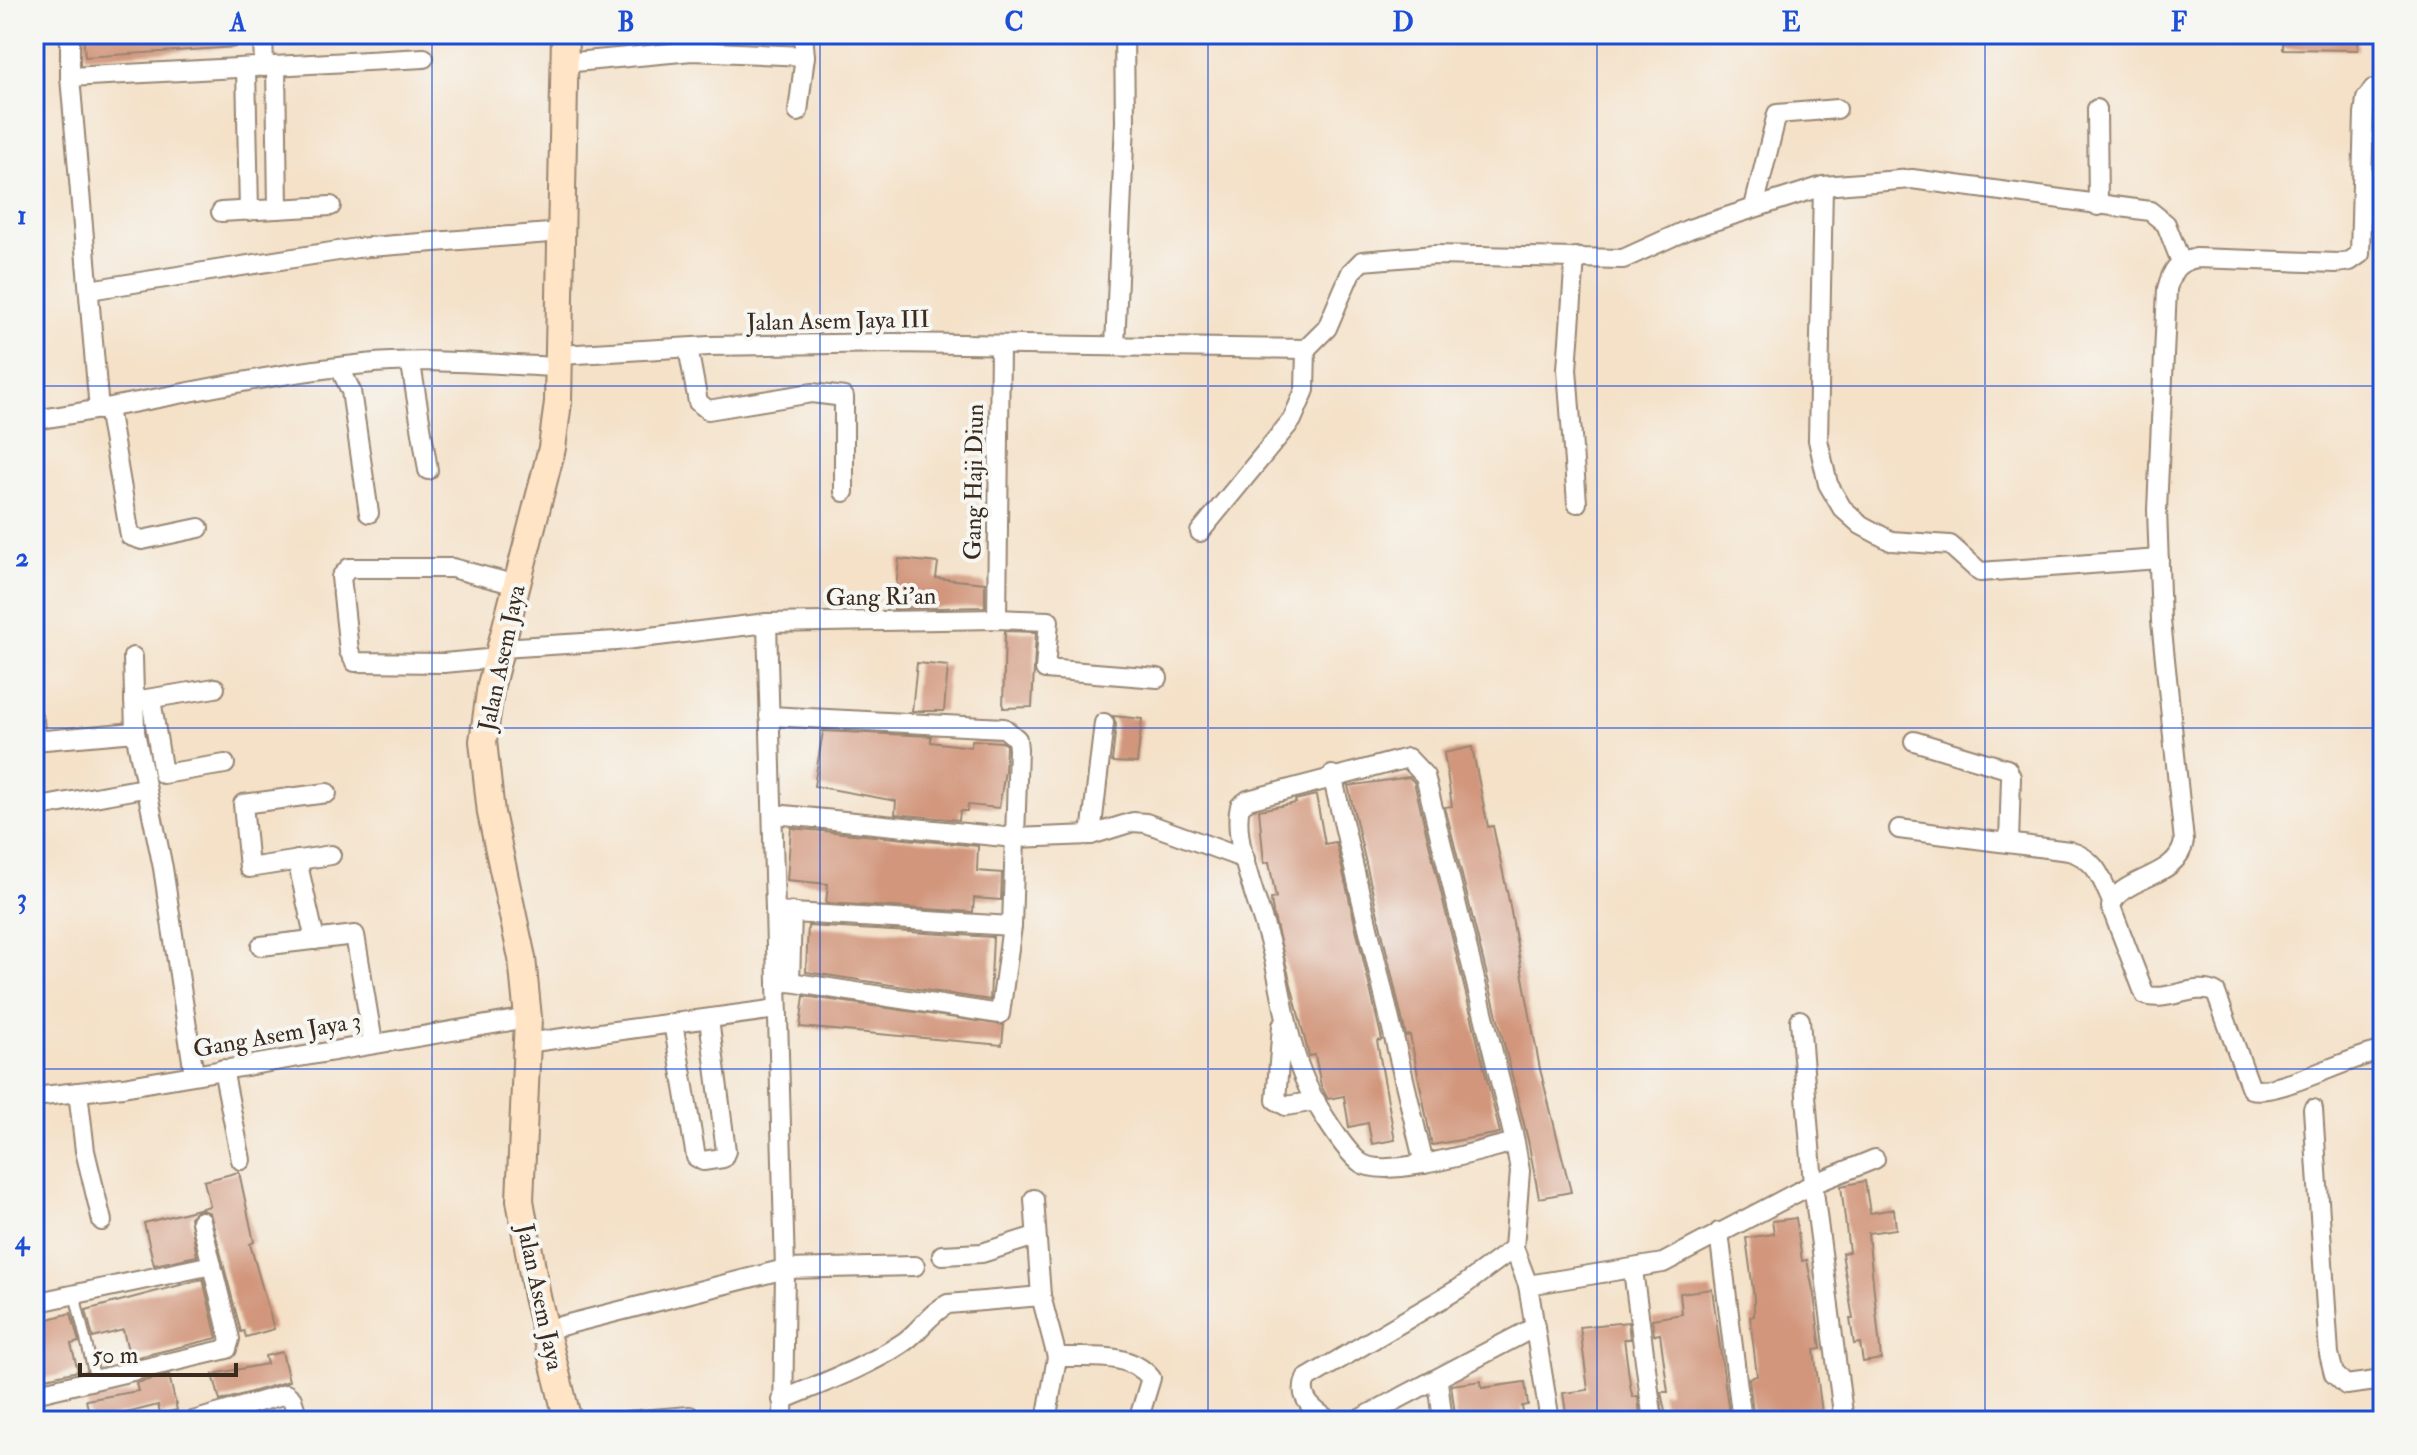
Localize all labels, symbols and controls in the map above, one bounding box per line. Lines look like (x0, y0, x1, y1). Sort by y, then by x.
text: A (229, 7, 247, 39)
text: B (617, 7, 635, 39)
text: C (1004, 7, 1024, 39)
text: D (1392, 7, 1414, 39)
text: E (1782, 7, 1801, 39)
text: F (2171, 7, 2188, 39)
text: 1 (17, 200, 27, 232)
street label: Jalan Asem Jaya III (745, 304, 930, 338)
street label: Gang Haji Diun (957, 404, 991, 560)
text: 2 (15, 542, 29, 574)
street label: Jalan Asem Jaya (471, 581, 533, 735)
street label: Gang Ri'an (825, 581, 937, 613)
text: 3 (17, 883, 27, 915)
street label: Gang Asem Jaya 3 (191, 1005, 363, 1065)
street label: Jalan Asem Jaya (509, 1220, 571, 1374)
text: 4 (14, 1225, 31, 1257)
scale bar (80, 1327, 236, 1377)
text: 50 m (92, 1340, 139, 1371)

